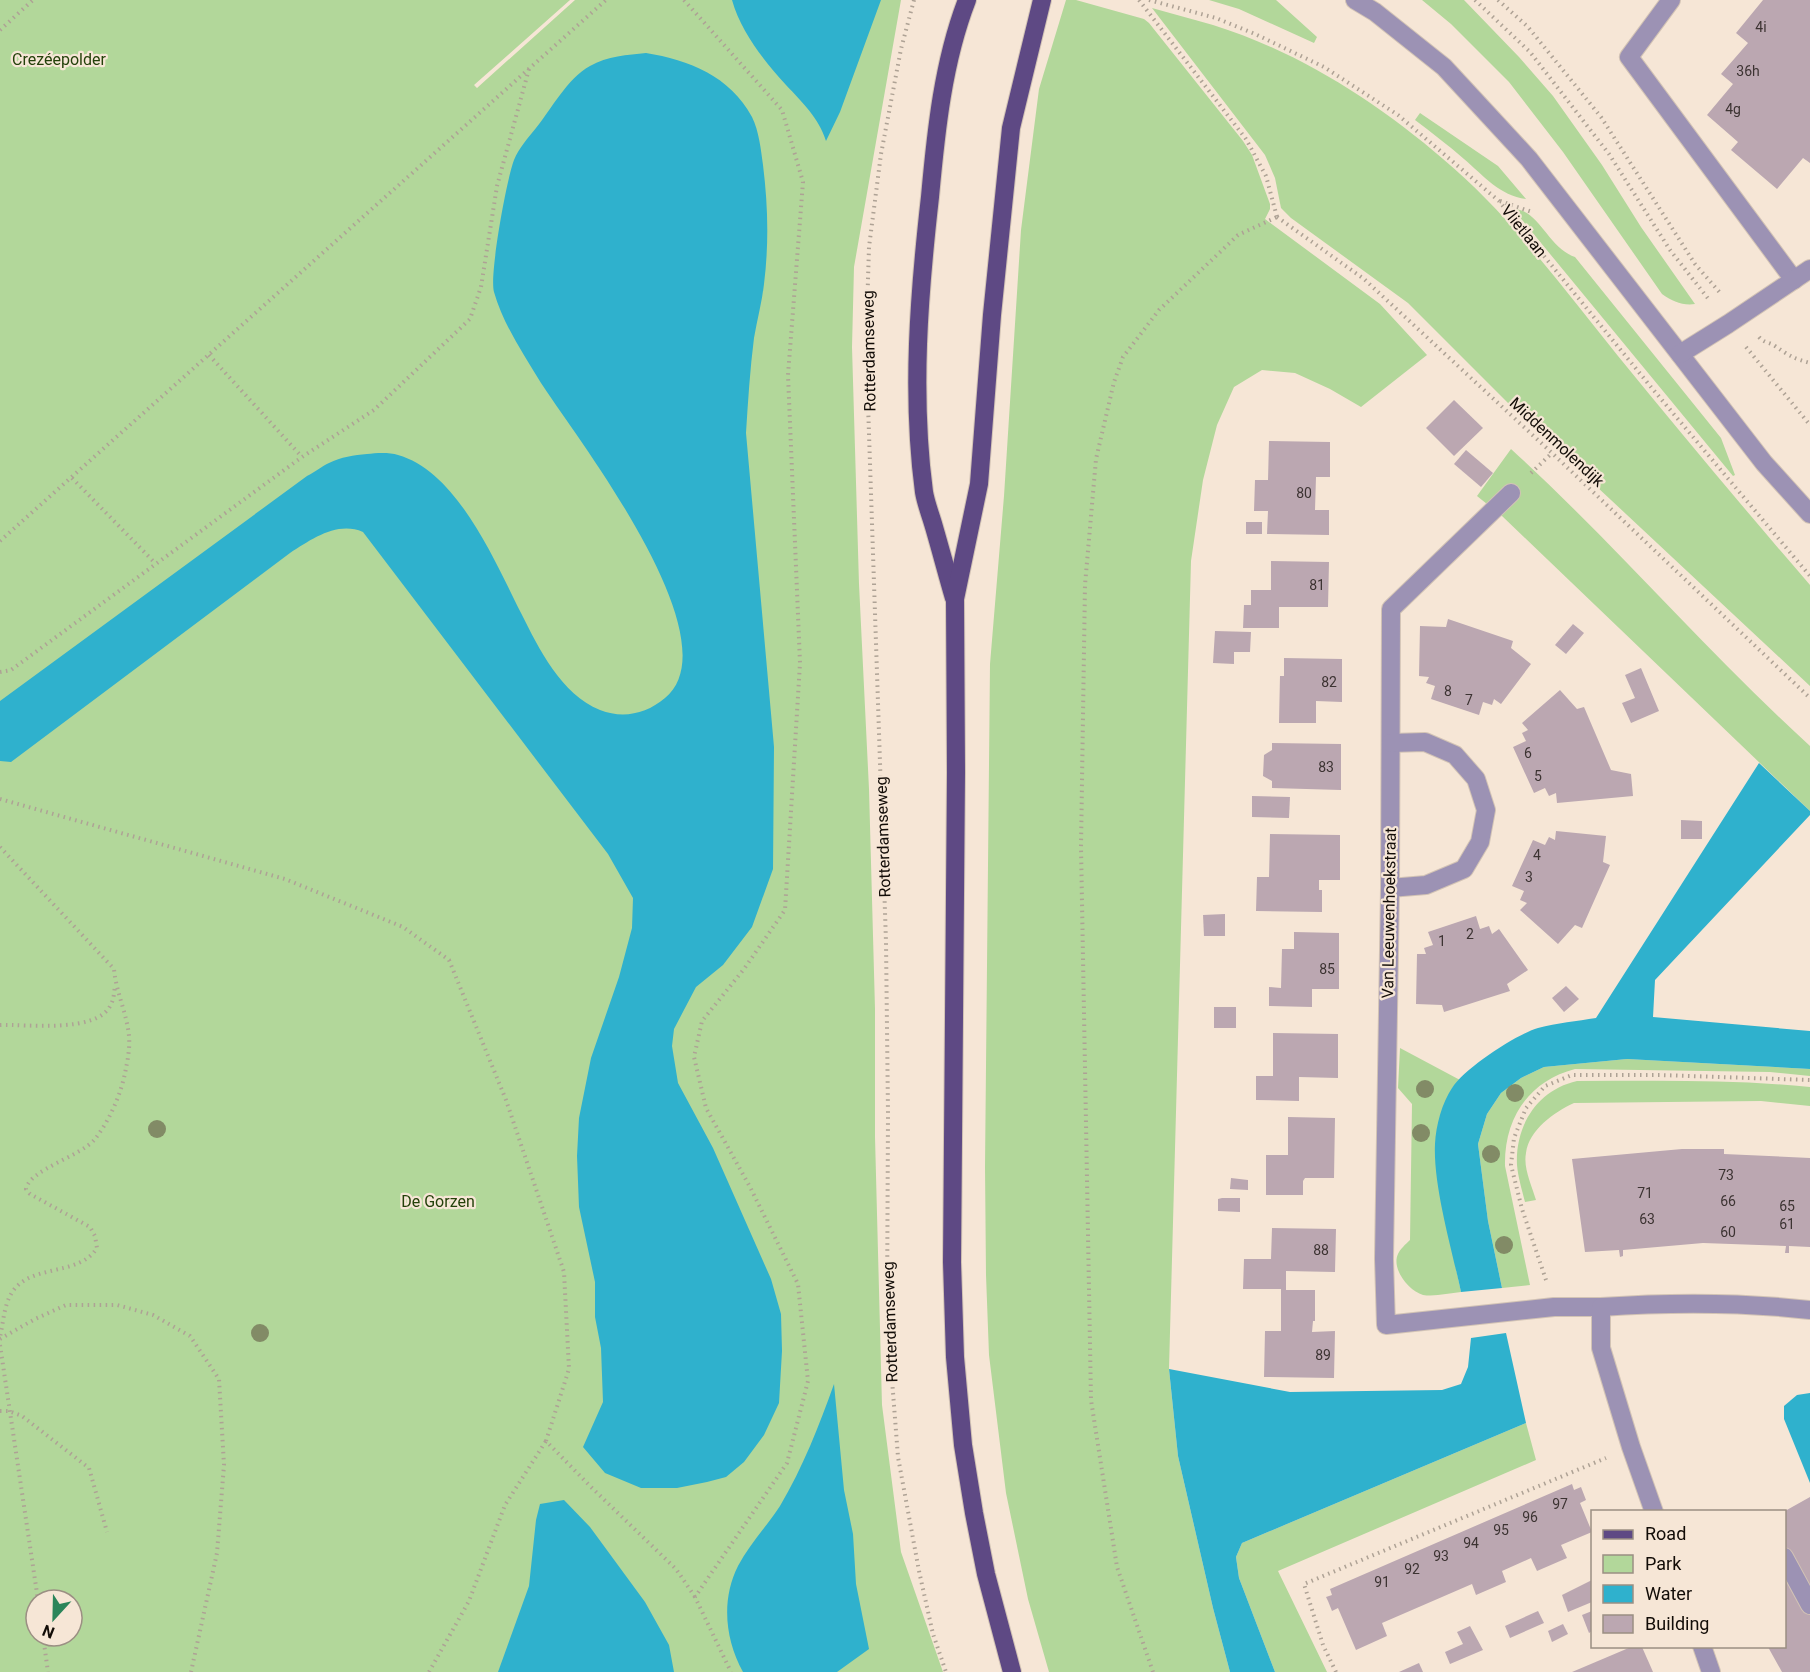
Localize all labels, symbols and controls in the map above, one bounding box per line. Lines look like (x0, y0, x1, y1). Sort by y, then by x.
house number: 4i (1755, 19, 1767, 35)
park label: Crezéepolder (12, 50, 107, 69)
house number: 36h (1736, 63, 1760, 79)
house number: 4g (1725, 101, 1741, 117)
street label: Vlietlaan (1497, 201, 1551, 261)
street label: Rotterdamseweg (858, 290, 880, 412)
street label: Middenmolendijk (1506, 393, 1609, 491)
house number: 80 (1296, 485, 1312, 501)
house number: 81 (1309, 577, 1325, 593)
house number: 82 (1321, 674, 1337, 690)
house number: 8 (1444, 683, 1452, 699)
house number: 7 (1465, 692, 1473, 708)
house number: 6 (1524, 745, 1532, 761)
house number: 83 (1318, 759, 1334, 775)
house number: 5 (1534, 768, 1542, 784)
street label: Rotterdamseweg (871, 776, 895, 898)
street label: Van Leeuwenhoekstraat (1378, 827, 1400, 999)
house number: 4 (1533, 847, 1541, 863)
house number: 3 (1525, 869, 1533, 885)
house number: 2 (1466, 926, 1474, 942)
house number: 1 (1438, 933, 1446, 949)
house number: 85 (1319, 961, 1335, 977)
house number: 73 (1718, 1167, 1734, 1183)
house number: 71 (1637, 1185, 1653, 1201)
park label: De Gorzen (401, 1192, 475, 1211)
house number: 66 (1720, 1193, 1736, 1209)
house number: 65 (1779, 1198, 1795, 1214)
house number: 63 (1639, 1211, 1655, 1227)
house number: 61 (1779, 1216, 1795, 1232)
house number: 60 (1720, 1224, 1736, 1240)
house number: 88 (1313, 1242, 1329, 1258)
street label: Rotterdamseweg (878, 1261, 902, 1383)
house number: 89 (1315, 1347, 1331, 1363)
house number: 97 (1552, 1496, 1568, 1512)
house number: 96 (1522, 1509, 1538, 1525)
legend (1591, 1510, 1786, 1648)
house number: 95 (1493, 1522, 1509, 1538)
text: Road (1645, 1523, 1686, 1544)
house number: 94 (1463, 1535, 1479, 1551)
house number: 93 (1433, 1548, 1449, 1564)
text: Park (1645, 1553, 1682, 1574)
house number: 92 (1404, 1561, 1420, 1577)
house number: 91 (1374, 1574, 1390, 1590)
text: Water (1645, 1583, 1692, 1604)
north arrow (24, 1588, 84, 1648)
text: Building (1645, 1613, 1709, 1634)
text: N (40, 1621, 57, 1642)

